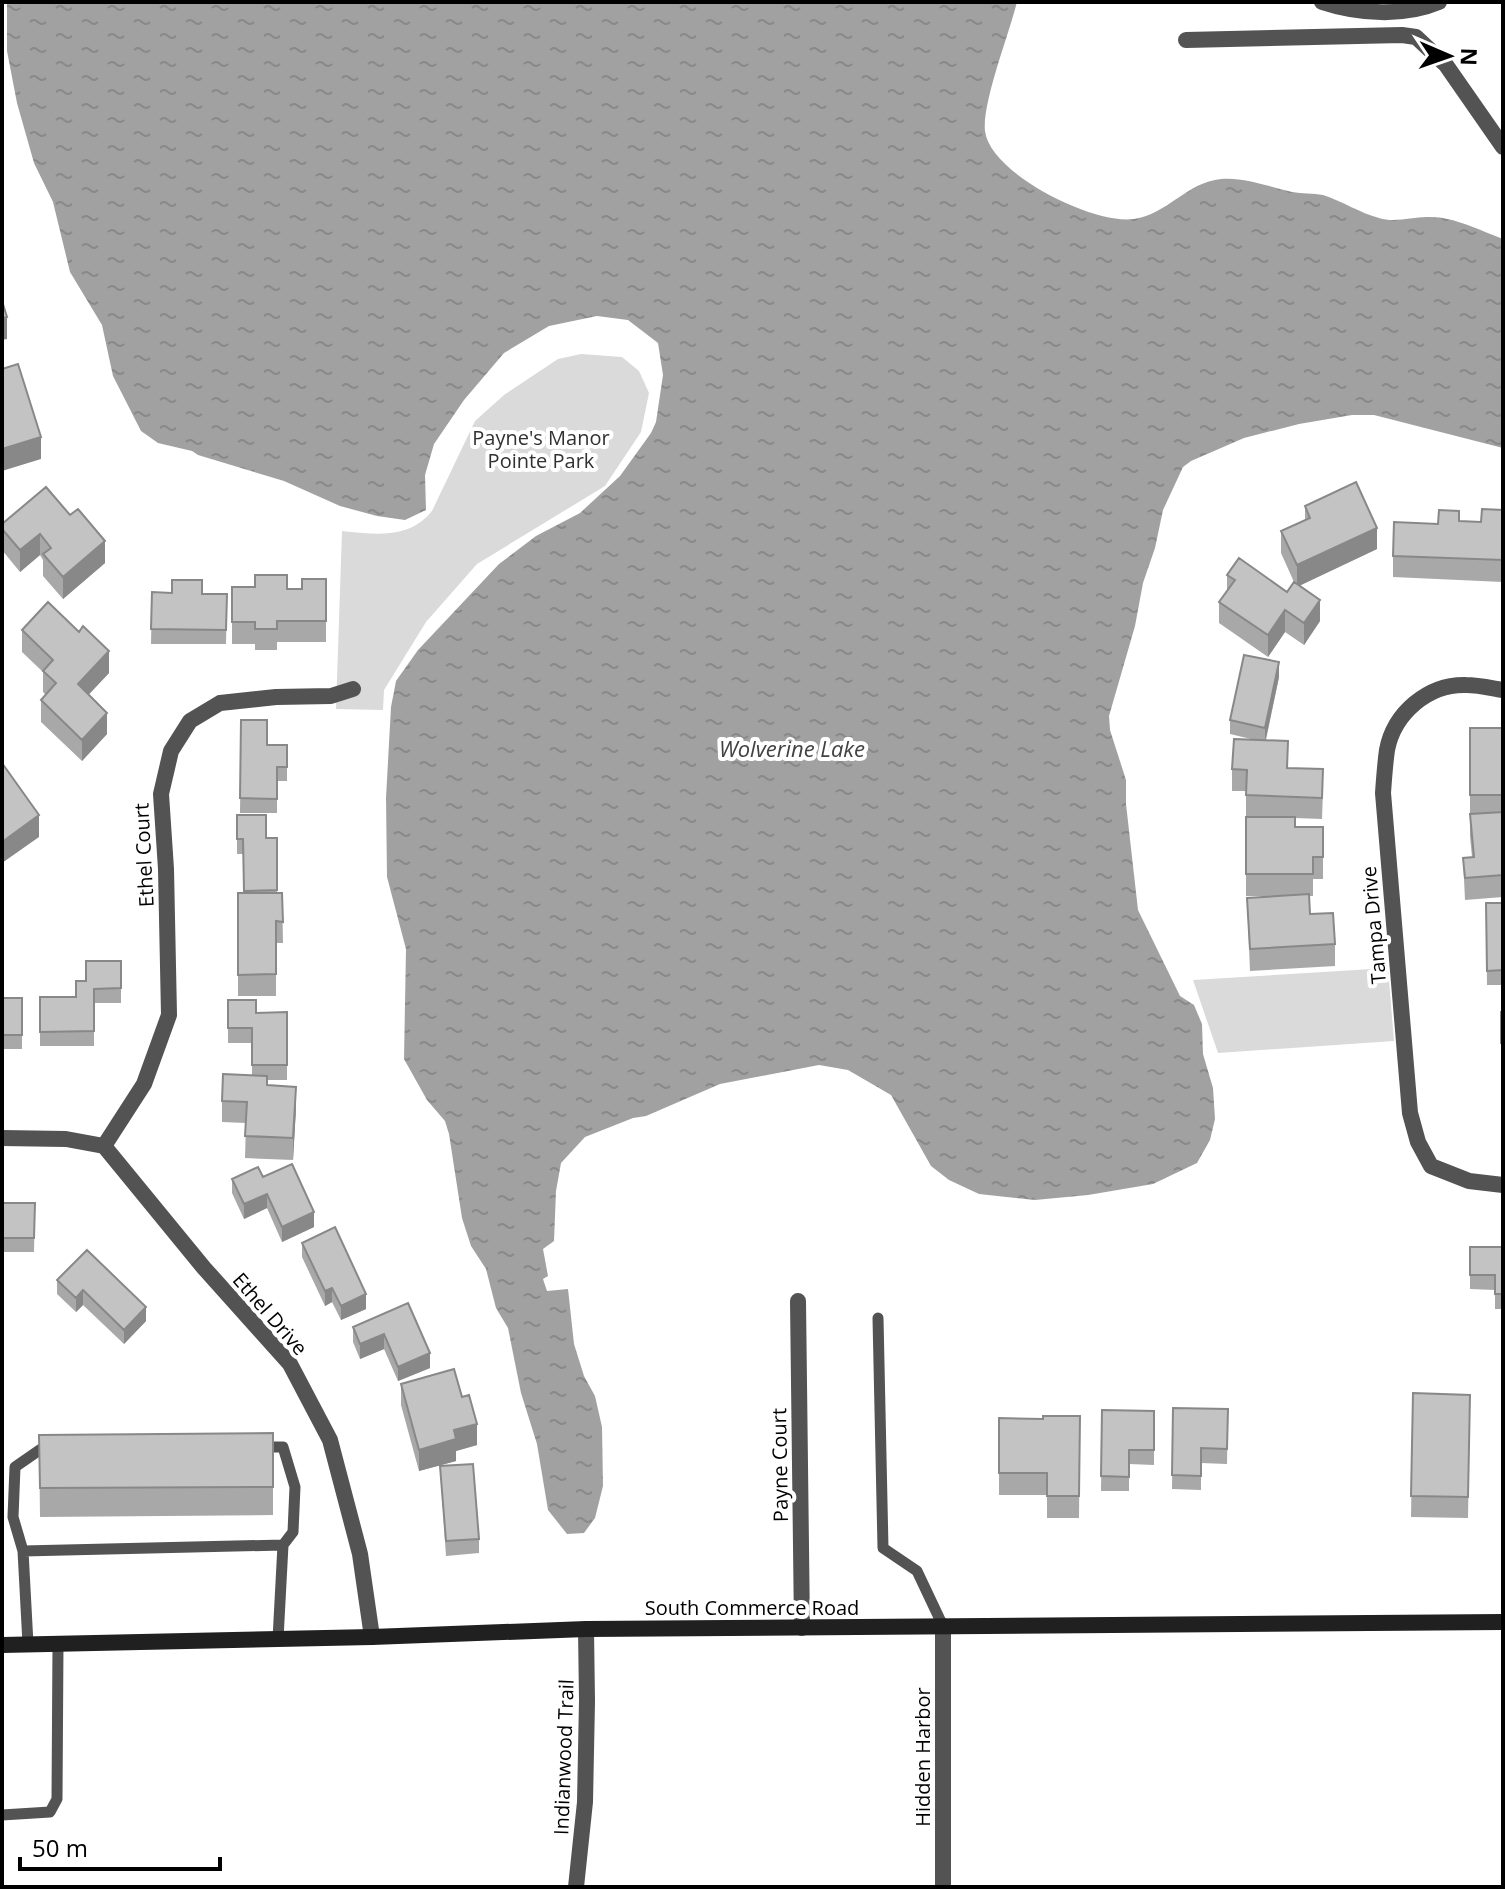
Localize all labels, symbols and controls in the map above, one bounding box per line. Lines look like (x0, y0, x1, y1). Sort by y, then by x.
north arrow (1409, 16, 1489, 96)
text: N (1455, 47, 1485, 66)
park label: Payne's Manor Pointe Park (472, 424, 610, 474)
water label: Wolverine Lake (719, 733, 865, 763)
street label: Ethel Court (127, 802, 160, 908)
street label: Tampa Drive (1355, 865, 1392, 985)
street label: Ethel Drive (227, 1267, 314, 1361)
street label: Payne Court (765, 1408, 794, 1522)
street label: South Commerce Road (645, 1594, 859, 1621)
street label: Indianwood Trail (547, 1679, 580, 1835)
street label: Hidden Harbor (909, 1687, 936, 1827)
scale bar (20, 1821, 220, 1871)
text: 50 m (32, 1831, 88, 1864)

